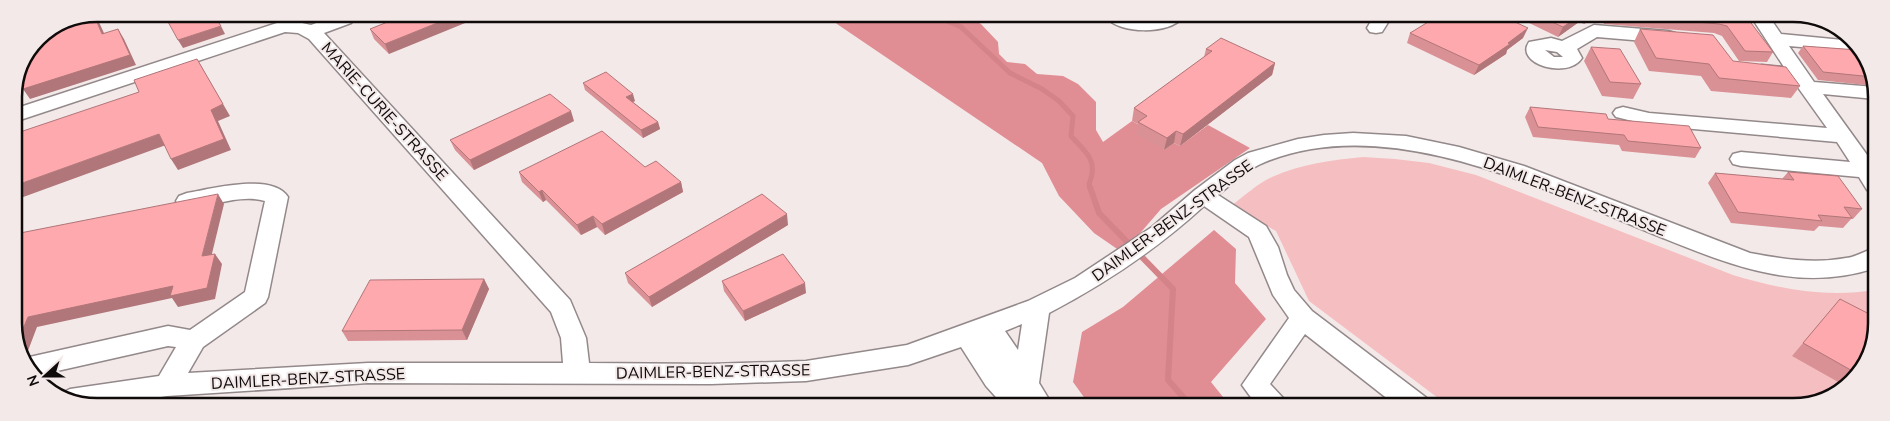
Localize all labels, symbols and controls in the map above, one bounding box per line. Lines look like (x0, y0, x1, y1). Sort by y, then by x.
street label: MARIE-CURIE-STRASSE (316, 38, 453, 186)
street label: DAIMLER-BENZ-STRASSE (1480, 152, 1669, 242)
street label: DAIMLER-BENZ-STRASSE (1088, 155, 1258, 287)
north arrow (20, 351, 70, 401)
street label: DAIMLER-BENZ-STRASSE (616, 359, 810, 385)
street label: DAIMLER-BENZ-STRASSE (210, 363, 406, 395)
text: N (23, 372, 44, 389)

